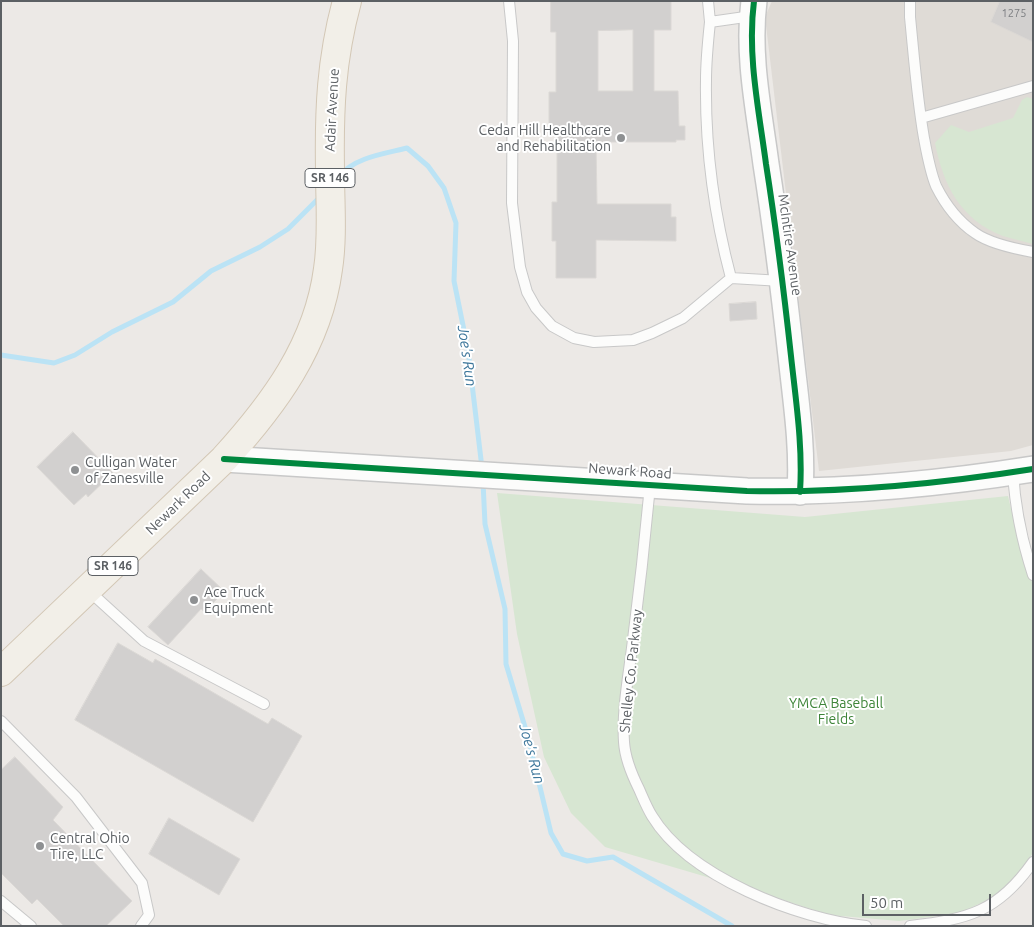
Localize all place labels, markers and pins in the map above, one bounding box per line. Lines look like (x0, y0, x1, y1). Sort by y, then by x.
place label: Cedar Hill Healthcare and Rehabilitation (479, 122, 611, 154)
marker: Cedar Hill Healthcare and Rehabilitation (615, 132, 627, 144)
place label: Culligan Water of Zanesville (85, 454, 177, 487)
marker: Culligan Water of Zanesville (69, 464, 81, 476)
place label: Ace Truck Equipment (204, 584, 273, 616)
marker: Ace Truck Equipment (188, 594, 200, 606)
place label: Central Ohio Tire, LLC (50, 830, 130, 862)
marker: Central Ohio Tire, LLC (34, 840, 46, 852)

